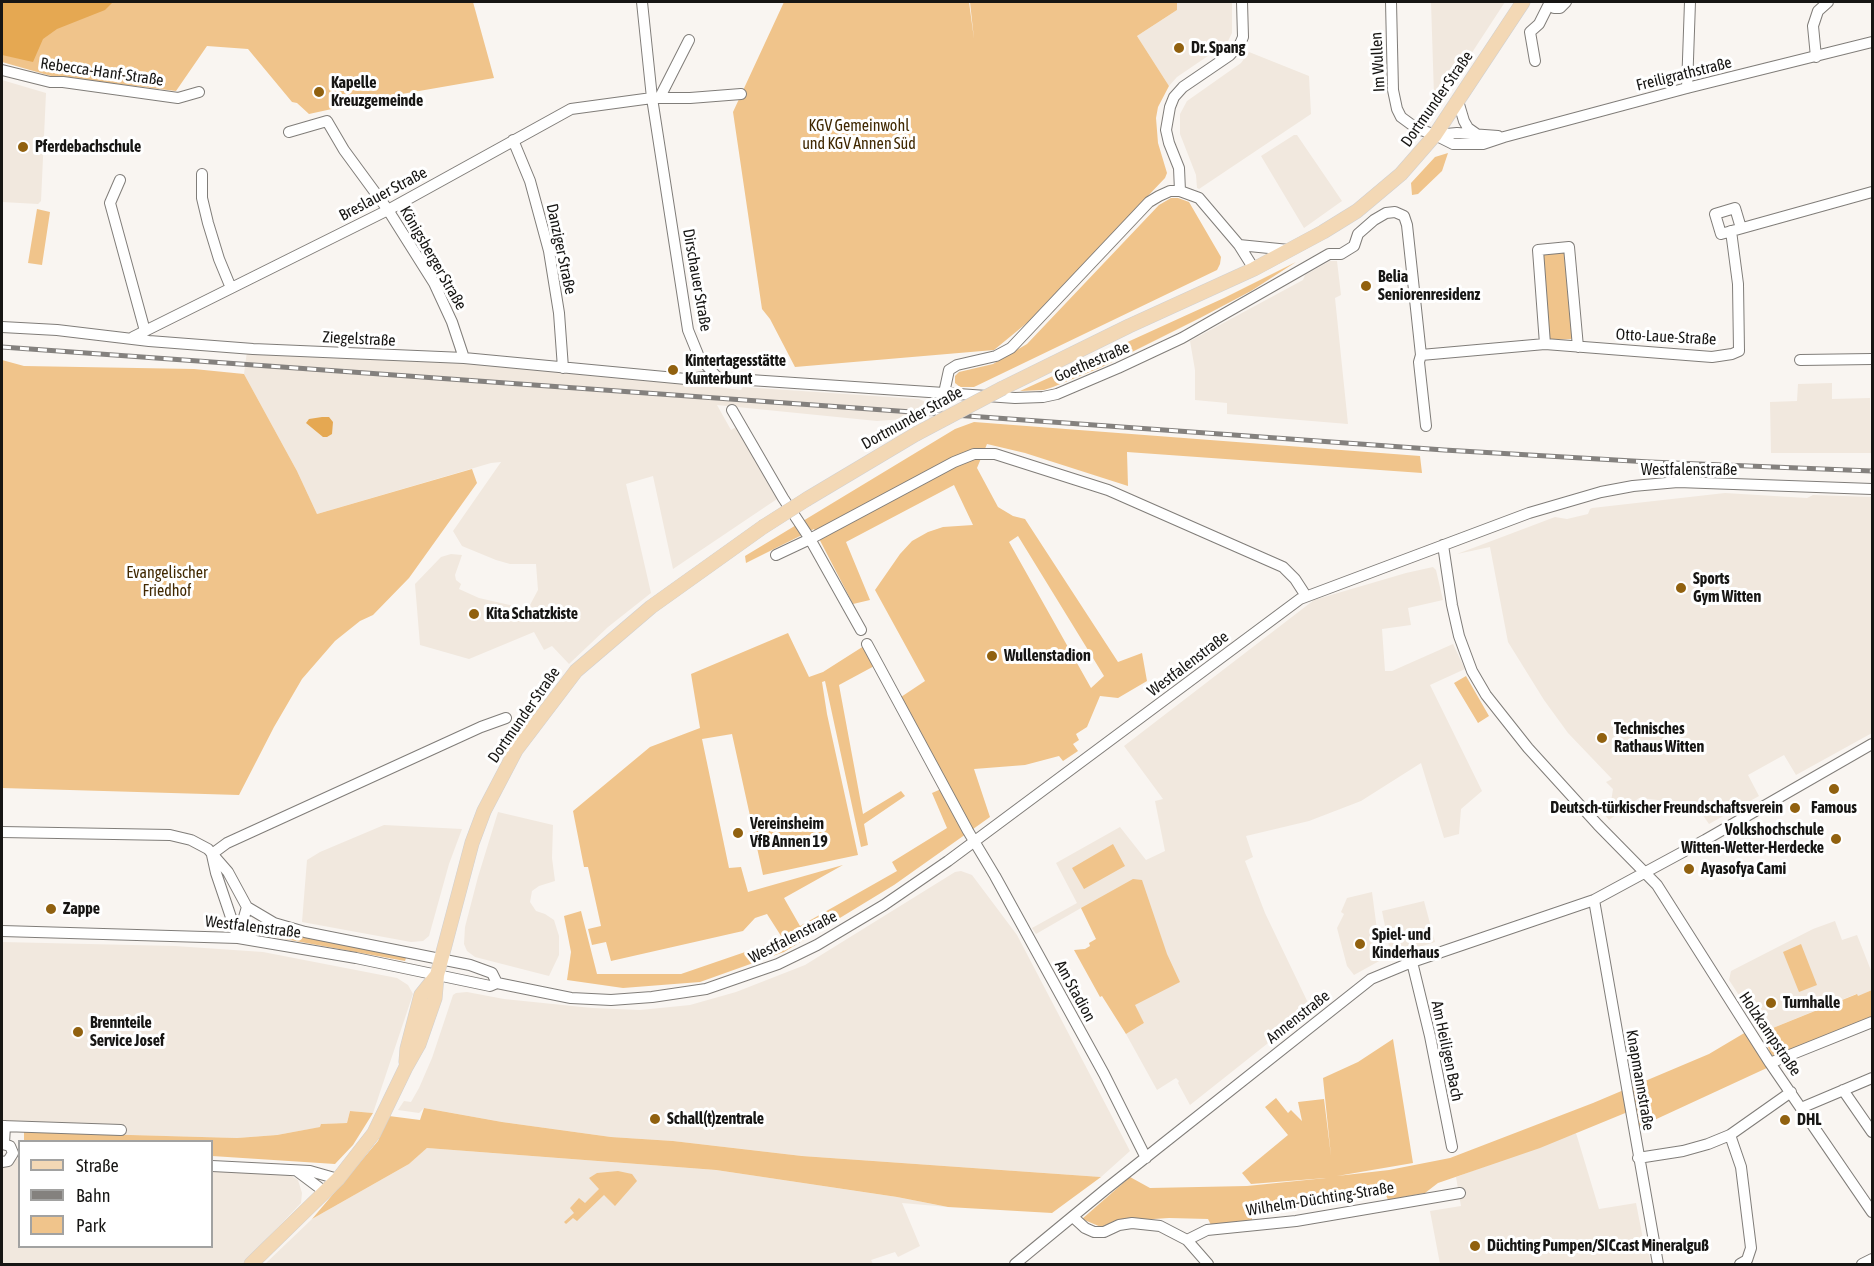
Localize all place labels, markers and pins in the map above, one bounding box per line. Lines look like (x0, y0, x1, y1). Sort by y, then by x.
place label: Dr. Spang (1191, 38, 1245, 58)
marker: Dr. Spang (1172, 41, 1186, 55)
place label: Kapelle Kreuzgemeinde (331, 73, 423, 111)
marker: Kapelle Kreuzgemeinde (312, 85, 326, 99)
place label: Pferdebachschule (35, 137, 141, 157)
marker: Pferdebachschule (16, 140, 30, 154)
place label: Belia Seniorenresidenz (1378, 267, 1480, 305)
marker: Belia Seniorenresidenz (1359, 279, 1373, 293)
place label: Kintertagesstätte Kunterbunt (685, 351, 786, 389)
marker: Kintertagesstätte Kunterbunt (666, 363, 680, 377)
place label: Sports Gym Witten (1693, 569, 1761, 607)
marker: Sports Gym Witten (1674, 581, 1688, 595)
place label: Kita Schatzkiste (486, 604, 578, 624)
marker: Kita Schatzkiste (467, 607, 481, 621)
place label: Wullenstadion (1004, 646, 1091, 666)
marker: Wullenstadion (985, 649, 999, 663)
place label: Technisches Rathaus Witten (1614, 719, 1704, 757)
marker: Technisches Rathaus Witten (1595, 731, 1609, 745)
marker: Famous (1827, 782, 1841, 796)
place label: Deutsch-türkischer Freundschaftsverein (1550, 798, 1783, 818)
place label: Famous (1811, 798, 1857, 818)
marker: Deutsch-türkischer Freundschaftsverein (1788, 801, 1802, 815)
place label: Vereinsheim VfB Annen 19 (750, 814, 828, 852)
place label: Volkshochschule Witten-Wetter-Herdecke (1681, 820, 1824, 858)
marker: Vereinsheim VfB Annen 19 (731, 826, 745, 840)
marker: Volkshochschule Witten-Wetter-Herdecke (1829, 832, 1843, 846)
place label: Ayasofya Cami (1701, 859, 1786, 879)
marker: Ayasofya Cami (1682, 862, 1696, 876)
place label: Zappe (63, 899, 100, 919)
marker: Zappe (44, 902, 58, 916)
place label: Spiel- und Kinderhaus (1372, 925, 1439, 963)
marker: Spiel- und Kinderhaus (1353, 937, 1367, 951)
place label: Turnhalle (1783, 993, 1840, 1013)
marker: Turnhalle (1764, 996, 1778, 1010)
place label: Brennteile Service Josef (90, 1013, 164, 1051)
marker: Brennteile Service Josef (71, 1025, 85, 1039)
place label: Schall(t)zentrale (667, 1109, 764, 1129)
place label: DHL (1797, 1110, 1821, 1130)
marker: Schall(t)zentrale (648, 1112, 662, 1126)
marker: DHL (1778, 1113, 1792, 1127)
place label: Düchting Pumpen/SICcast Mineralguß (1487, 1236, 1709, 1256)
marker: Düchting Pumpen/SICcast Mineralguß (1468, 1239, 1482, 1253)

